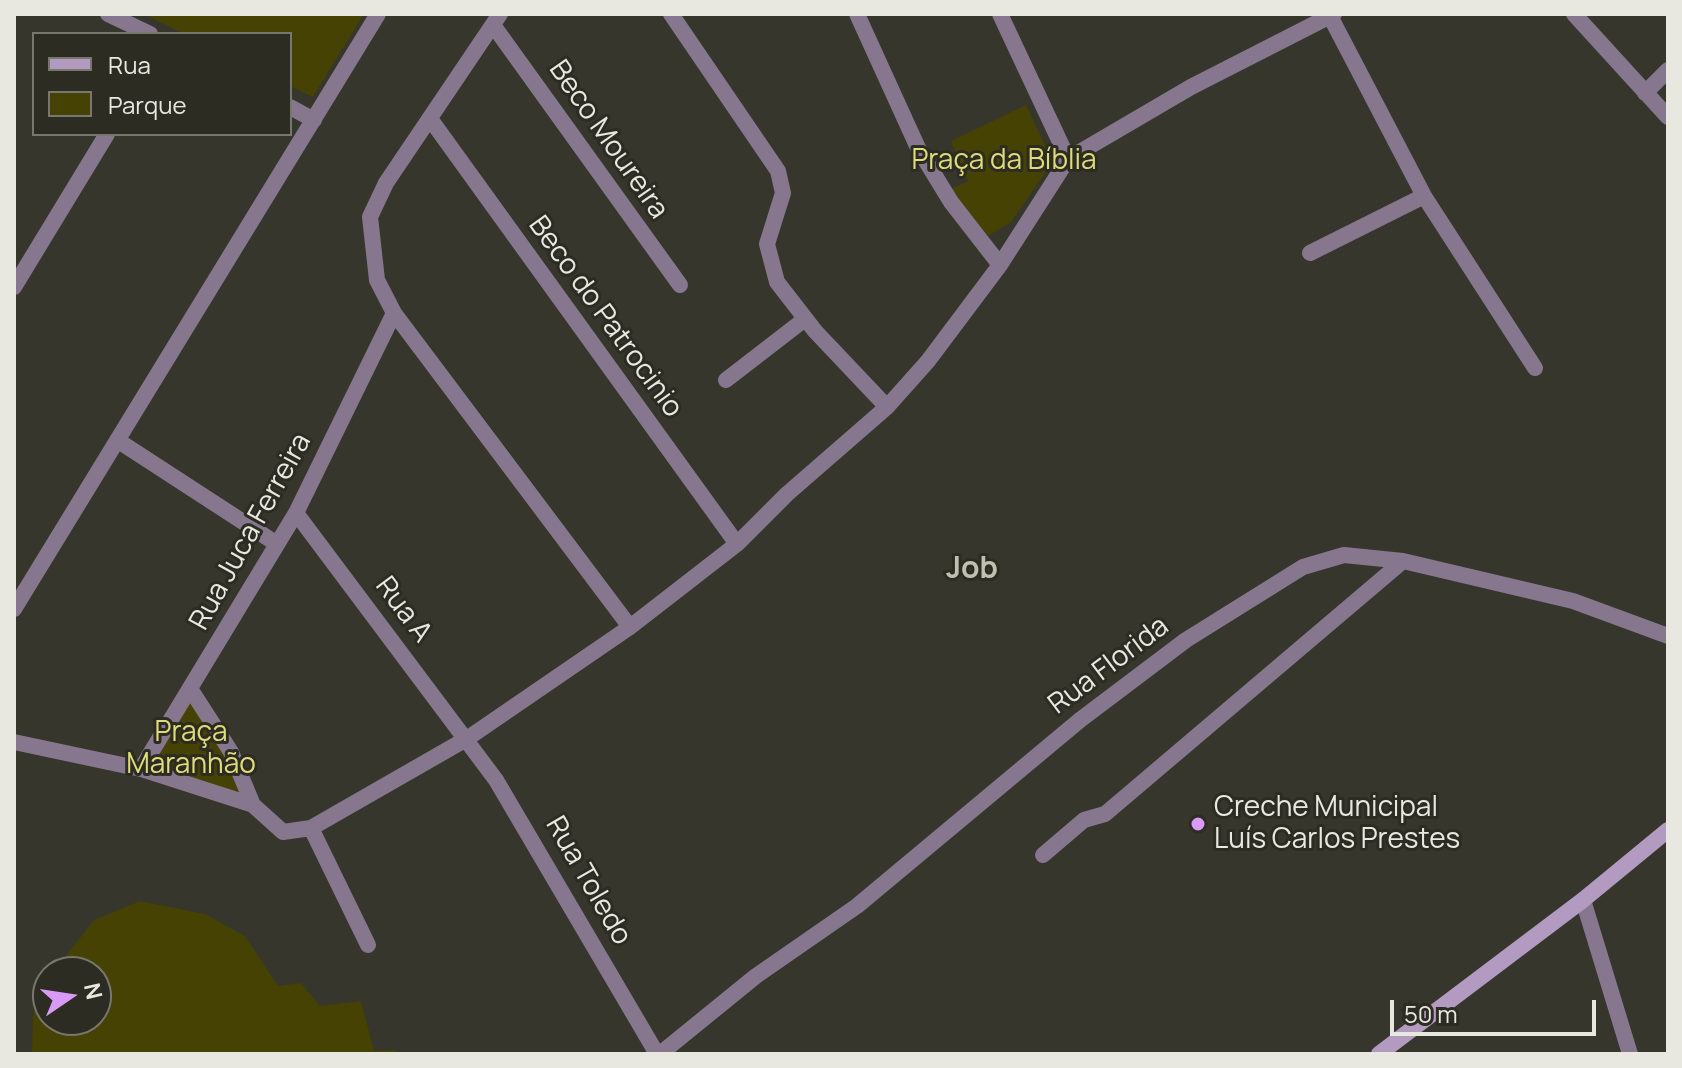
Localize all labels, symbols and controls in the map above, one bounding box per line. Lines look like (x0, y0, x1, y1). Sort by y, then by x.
legend (32, 32, 292, 136)
text: Rua (108, 48, 151, 81)
street label: Beco Moureira (541, 54, 675, 226)
text: Parque (108, 88, 186, 121)
park label: Praça da Bíblia (911, 144, 1097, 178)
street label: Beco do Patrocinio (521, 210, 689, 424)
street label: Rua Juca Ferreira (183, 428, 319, 636)
district label: Job (946, 552, 998, 588)
street label: Rua A (368, 571, 438, 649)
street label: Rua Florida (1042, 610, 1176, 722)
park label: Praça Maranhão (126, 716, 256, 782)
place label: Creche Municipal Luís Carlos Prestes (1214, 791, 1460, 857)
street label: Rua Toledo (538, 811, 638, 951)
marker: Creche Municipal Luís Carlos Prestes (1189, 815, 1207, 833)
north arrow (32, 956, 112, 1036)
text: N (77, 980, 110, 1002)
scale bar (1394, 984, 1600, 1034)
text: 50 m (1404, 997, 1458, 1030)

